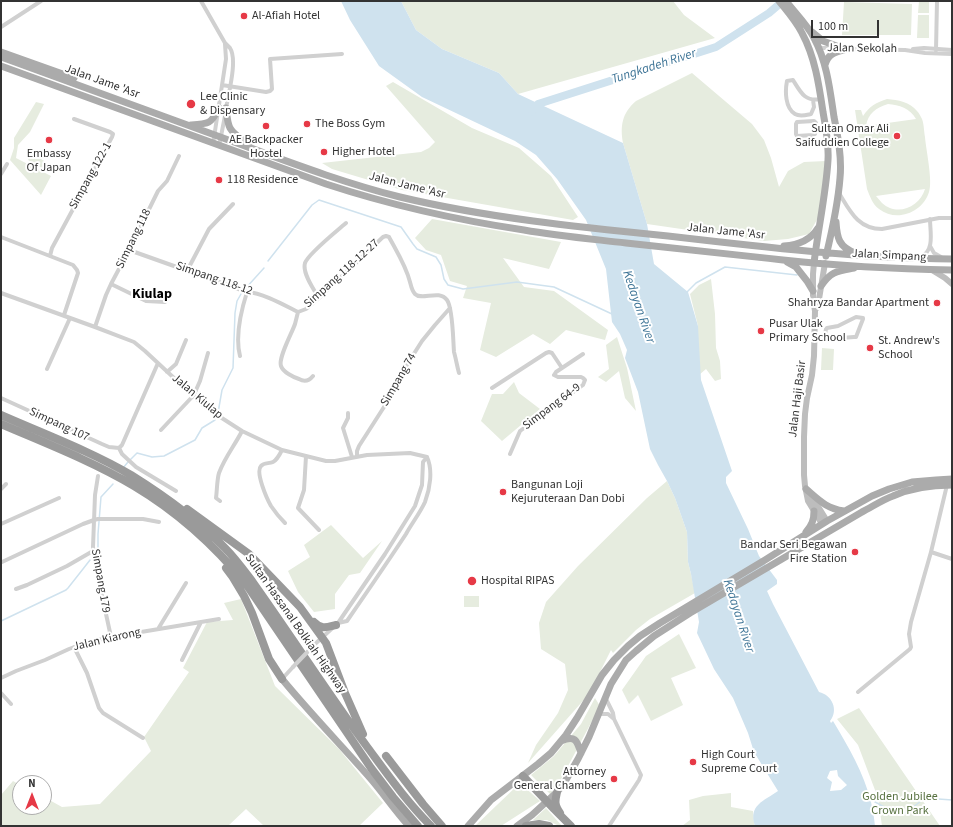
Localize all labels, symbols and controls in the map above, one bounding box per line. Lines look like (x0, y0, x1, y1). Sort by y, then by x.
place label: Al-Afiah Hotel (252, 9, 320, 23)
marker: Al-Afiah Hotel (239, 11, 249, 21)
scale bar (813, 12, 881, 38)
text: 100 m (818, 18, 848, 35)
street label: Jalan Sekolah (827, 41, 897, 57)
water label: Tungkadeh River (610, 46, 698, 88)
street label: Jalan Jame 'Asr (63, 62, 141, 102)
place label: Lee Clinic & Dispensary (200, 90, 265, 118)
marker: Lee Clinic & Dispensary (185, 98, 197, 110)
place label: The Boss Gym (315, 117, 385, 131)
marker: The Boss Gym (302, 119, 312, 129)
marker: AE Backpacker Hostel (261, 121, 271, 131)
place label: Sultan Omar Ali Saifuddien College (795, 122, 889, 150)
marker: Sultan Omar Ali Saifuddien College (892, 131, 902, 141)
place label: AE Backpacker Hostel (229, 133, 303, 161)
marker: Embassy Of Japan (44, 135, 54, 145)
street label: Simpang 122-1 (67, 140, 115, 212)
place label: Higher Hotel (332, 145, 395, 159)
place label: Embassy Of Japan (27, 147, 71, 175)
marker: Higher Hotel (319, 147, 329, 157)
street label: Jalan Jame 'Asr (367, 170, 447, 202)
place label: 118 Residence (227, 173, 298, 187)
marker: 118 Residence (214, 175, 224, 185)
street label: Simpang 118 (113, 207, 155, 271)
street label: Jalan Jame 'Asr (686, 221, 766, 243)
street label: Simpang 118-12-27 (301, 237, 383, 311)
street label: Jalan Simpang (852, 247, 926, 265)
street label: Simpang 118-12 (174, 259, 254, 299)
water label: Kedayan River (618, 268, 658, 346)
district label: Kiulap (132, 287, 172, 303)
place label: Shahryza Bandar Apartment (788, 296, 929, 310)
marker: Shahryza Bandar Apartment (932, 298, 942, 308)
place label: Pusar Ulak Primary School (769, 317, 846, 345)
marker: Pusar Ulak Primary School (756, 326, 766, 336)
place label: St. Andrew's School (878, 334, 940, 362)
marker: St. Andrew's School (865, 343, 875, 353)
street label: Simpang 74 (378, 351, 420, 409)
street label: Jalan Haji Basir (786, 360, 810, 438)
street label: Jalan Kiulap (169, 372, 225, 422)
street label: Simpang 64-9 (520, 381, 584, 433)
street label: Simpang 107 (27, 405, 91, 445)
place label: Bangunan Loji Kejuruteraan Dan Dobi (511, 478, 625, 506)
marker: Bangunan Loji Kejuruteraan Dan Dobi (498, 487, 508, 497)
place label: Bandar Seri Begawan Fire Station (740, 538, 847, 566)
marker: Bandar Seri Begawan Fire Station (850, 547, 860, 557)
street label: Simpang 179 (87, 548, 113, 614)
street label: Sultan Hassanal Bolkiah Highway (241, 552, 349, 696)
place label: Hospital RIPAS (481, 574, 554, 588)
marker: Hospital RIPAS (466, 575, 478, 587)
water label: Kedayan River (719, 577, 757, 655)
street label: Jalan Kiarong (72, 625, 142, 655)
place label: High Court Supreme Court (701, 748, 777, 776)
marker: High Court Supreme Court (688, 757, 698, 767)
place label: Attorney General Chambers (514, 765, 606, 793)
marker: Attorney General Chambers (609, 774, 619, 784)
north arrow (12, 775, 52, 815)
text: N (28, 776, 36, 791)
park label: Golden Jubilee Crown Park (862, 790, 938, 818)

